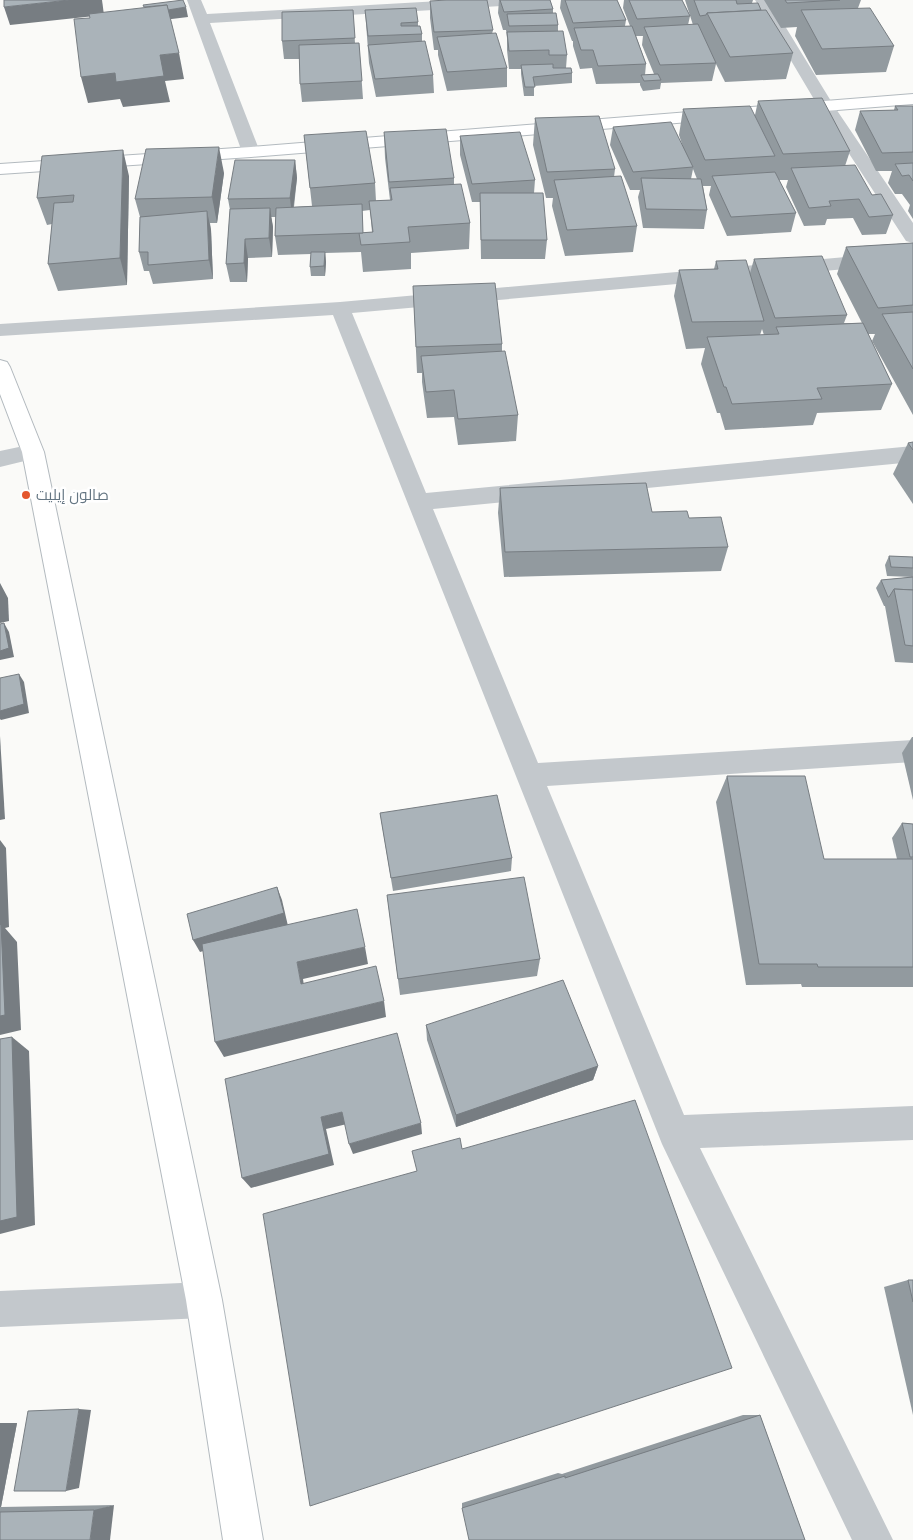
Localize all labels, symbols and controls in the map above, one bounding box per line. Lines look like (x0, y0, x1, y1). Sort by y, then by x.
place label: صالون إيليت (36, 485, 109, 505)
marker: صالون إيليت (20, 489, 32, 501)

